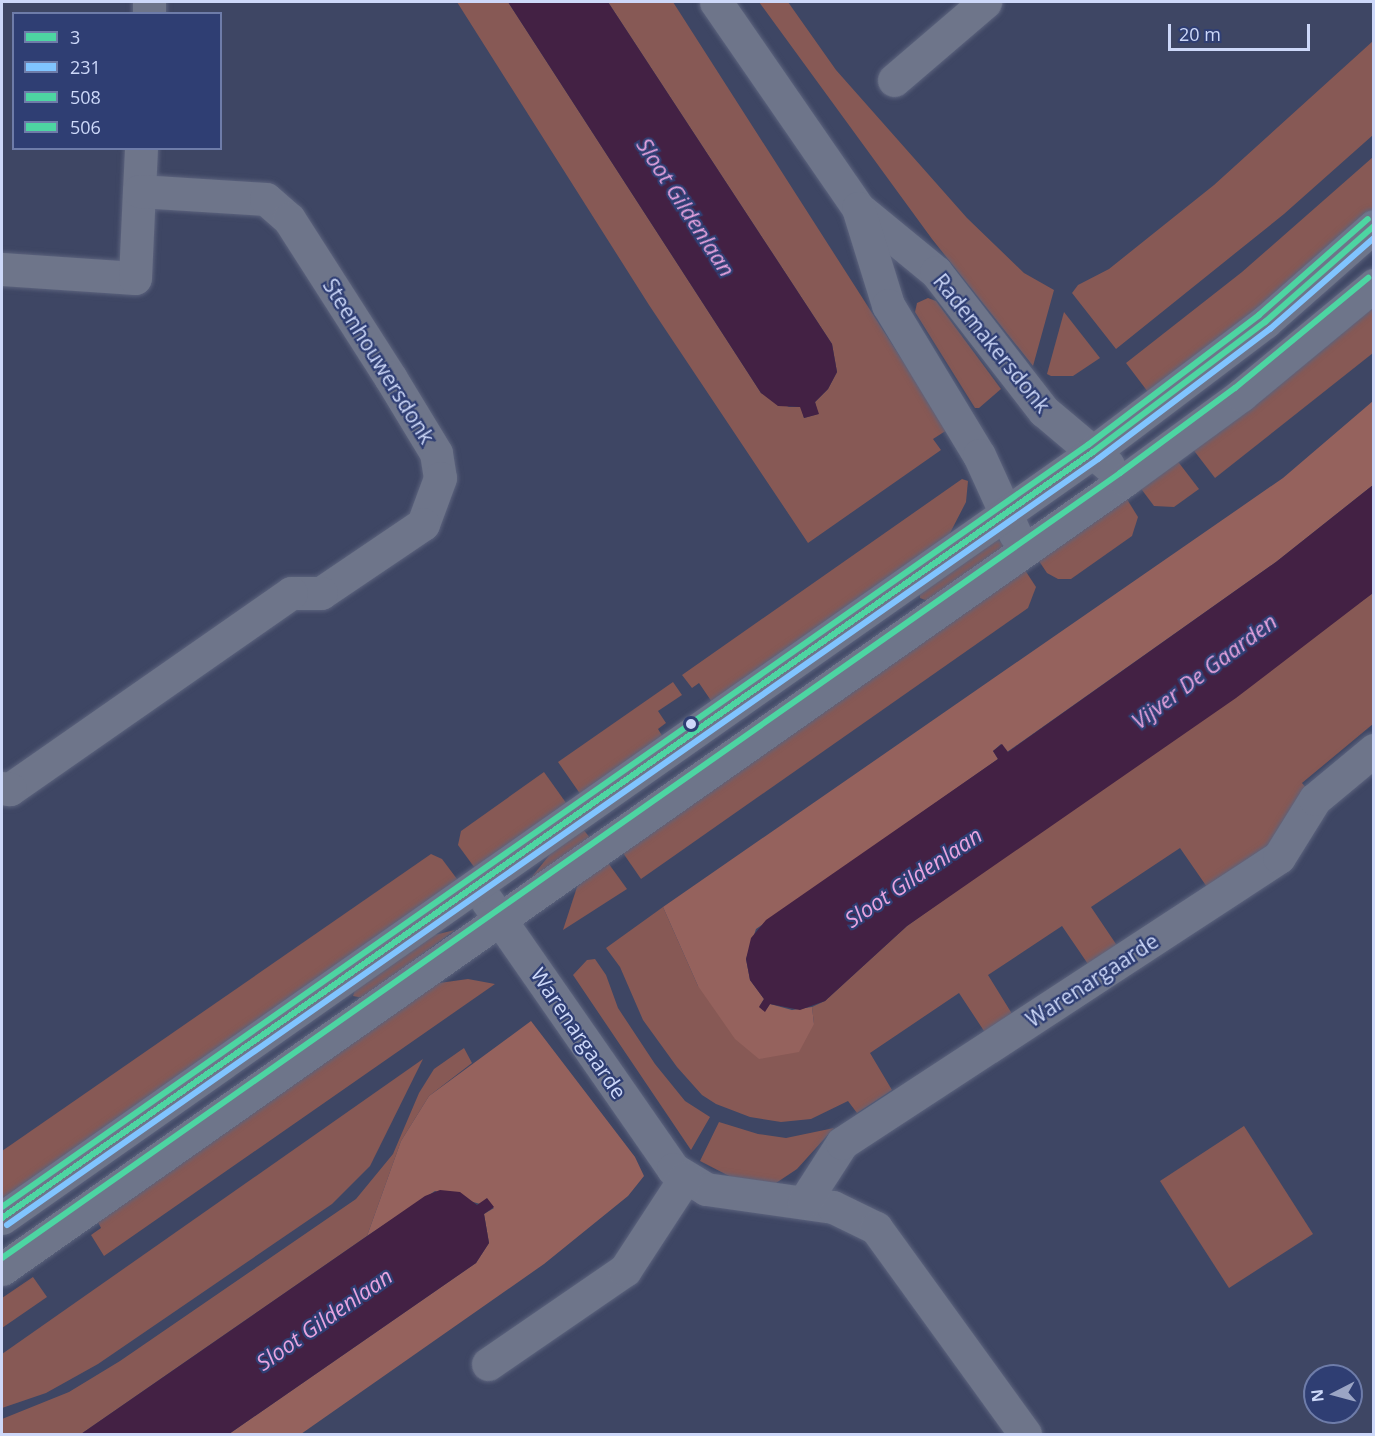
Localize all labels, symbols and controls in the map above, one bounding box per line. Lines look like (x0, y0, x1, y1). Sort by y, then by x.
legend (12, 12, 222, 150)
scale bar (1171, 12, 1314, 50)
text: 20 m (1179, 22, 1221, 46)
text: 3 (70, 25, 80, 49)
text: 231 (70, 55, 101, 79)
text: 508 (70, 85, 101, 109)
text: 506 (70, 115, 101, 139)
water label: Sloot Gildenlaan (631, 133, 741, 281)
street label: Rademakersdonk (928, 269, 1056, 417)
street label: Steenhouwersdonk (318, 274, 440, 448)
water label: Vijver De Gaarden (1126, 608, 1282, 734)
unlabelled marker (685, 718, 697, 730)
water label: Sloot Gildenlaan (839, 821, 987, 933)
street label: Warenargaarde (1021, 928, 1163, 1032)
street label: Warenargaarde (526, 963, 632, 1103)
water label: Sloot Gildenlaan (251, 1262, 397, 1376)
north arrow (1303, 1364, 1363, 1424)
text: N (1305, 1388, 1329, 1403)

